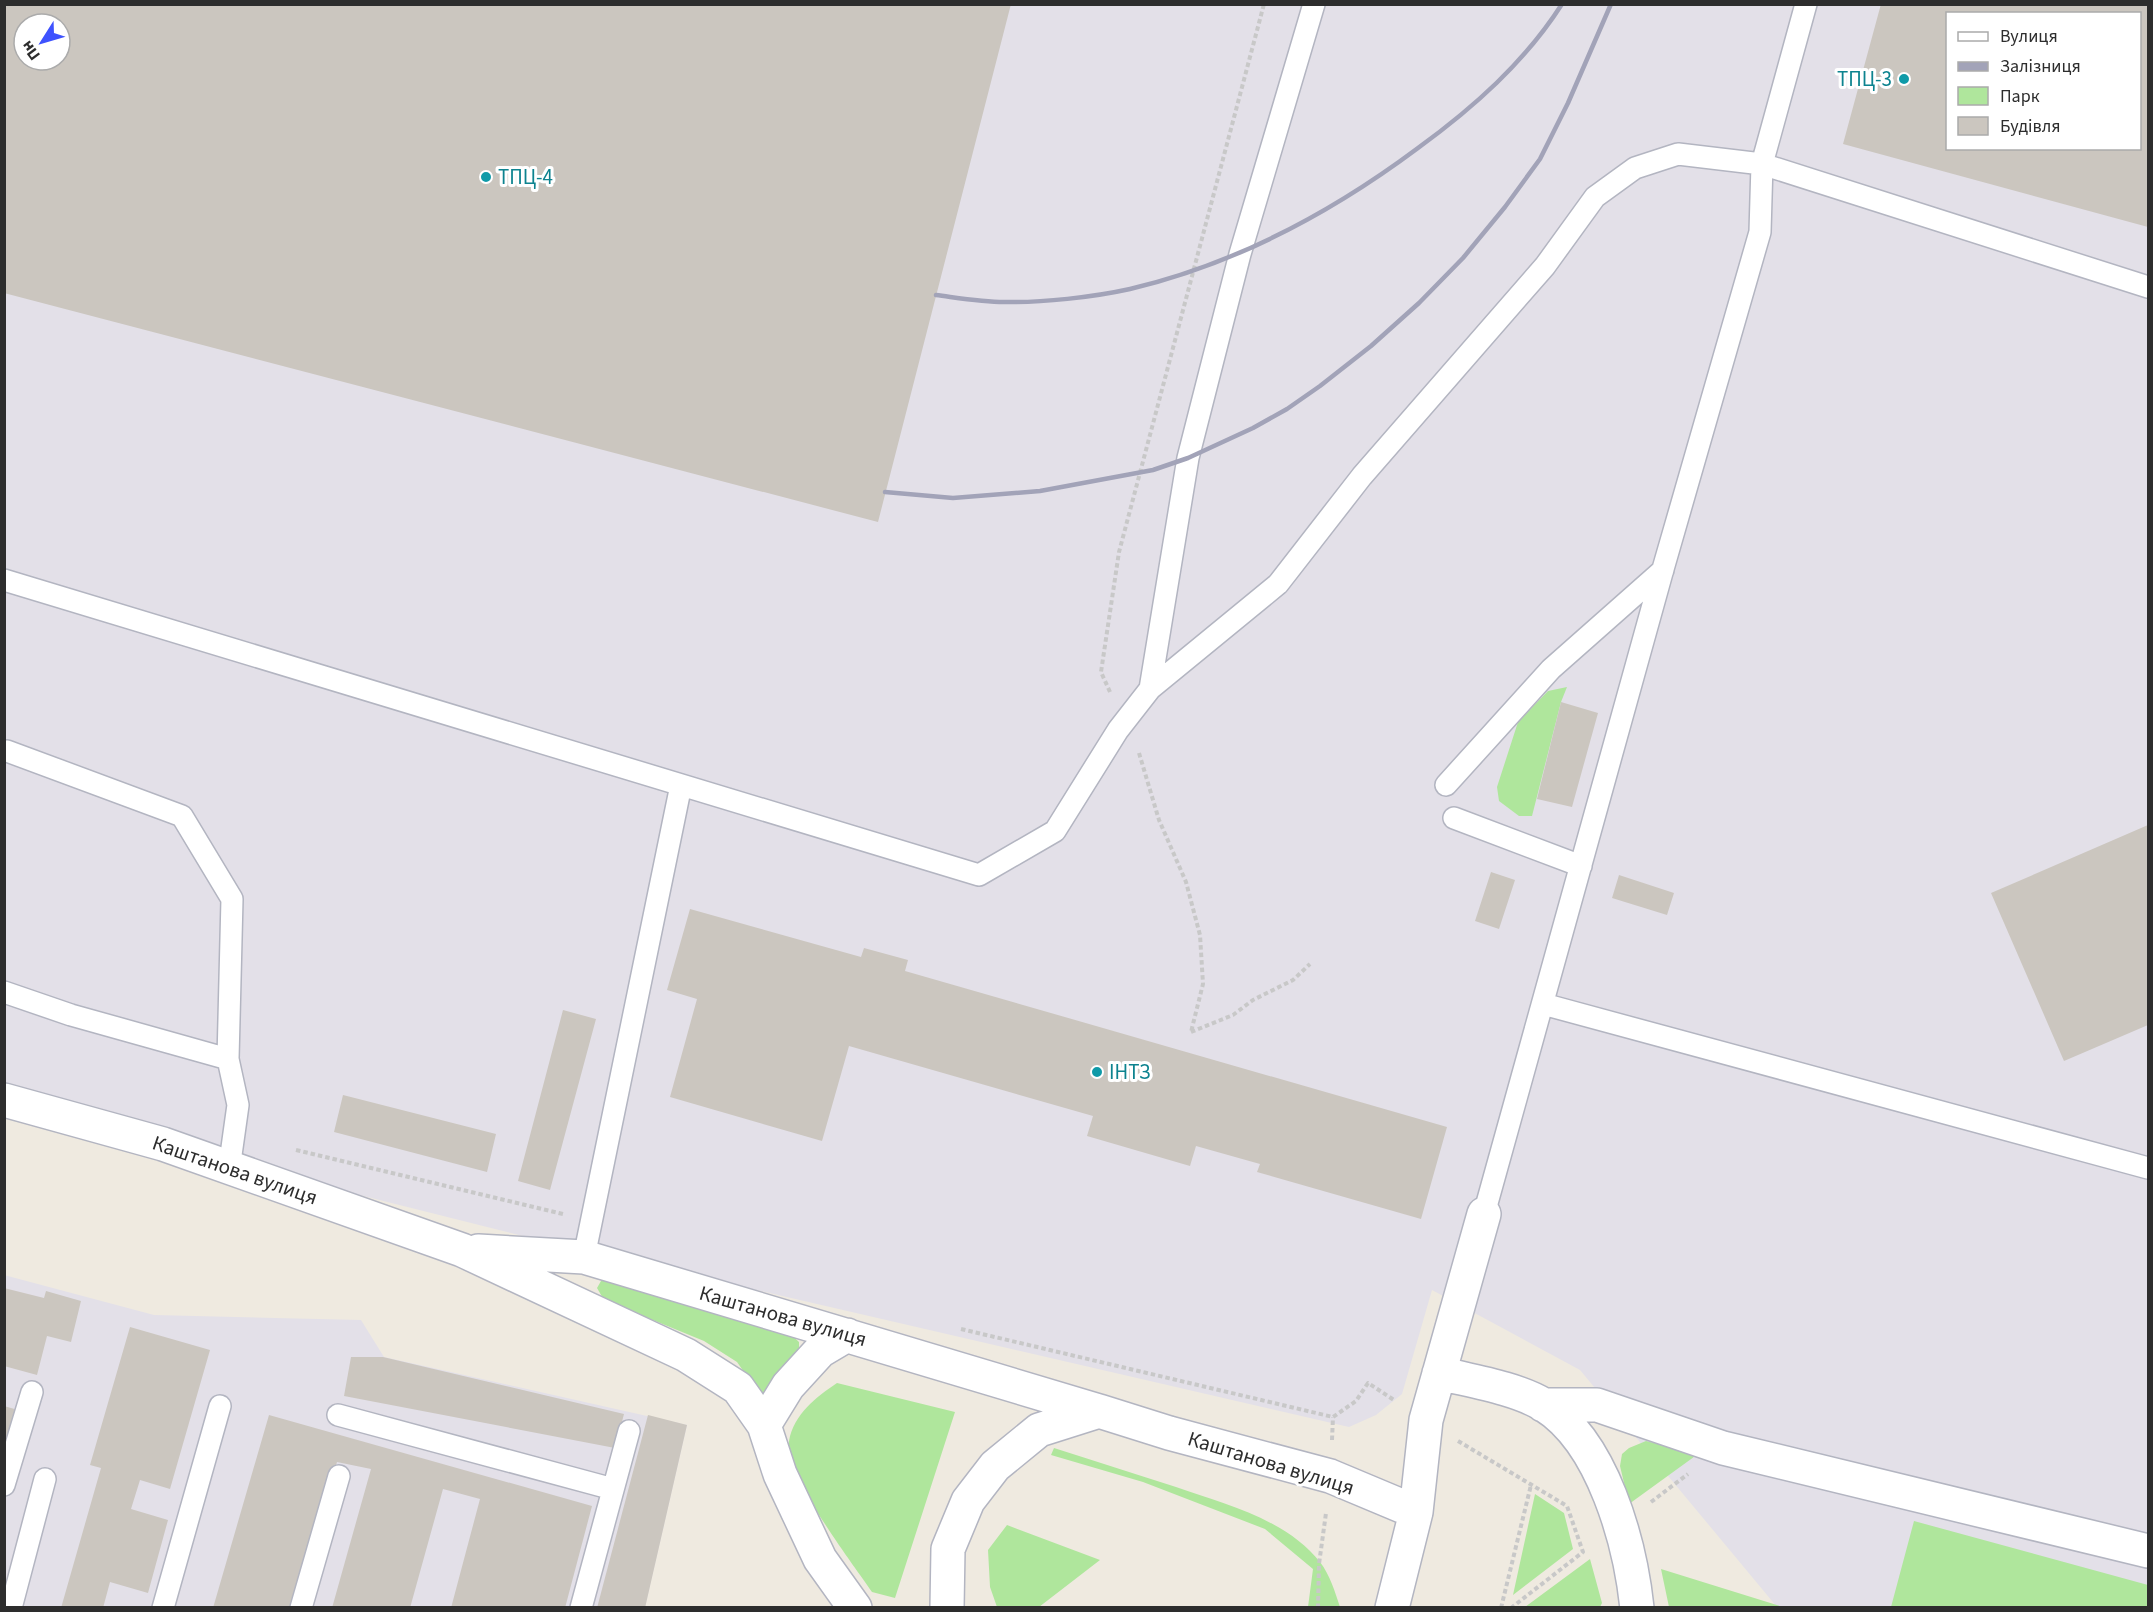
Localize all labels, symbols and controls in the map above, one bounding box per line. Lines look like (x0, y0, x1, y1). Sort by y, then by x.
north arrow (12, 12, 72, 72)
legend (1946, 12, 2141, 150)
text: Вулиця (2000, 24, 2058, 49)
text: Пн (16, 36, 46, 65)
text: Залізниця (2000, 54, 2081, 79)
place label: ТПЦ-3 (1837, 64, 1892, 94)
marker: ТПЦ-3 (1897, 72, 1911, 86)
text: Парк (2000, 84, 2040, 109)
text: Будівля (2000, 114, 2060, 139)
place label: ТПЦ-4 (498, 162, 553, 192)
marker: ТПЦ-4 (479, 170, 493, 184)
place label: ІНТЗ (1109, 1057, 1151, 1087)
marker: ІНТЗ (1090, 1065, 1104, 1079)
street label: Каштанова вулиця (148, 1128, 322, 1212)
street label: Каштанова вулиця (696, 1278, 870, 1354)
street label: Каштанова вулиця (1184, 1423, 1358, 1503)

